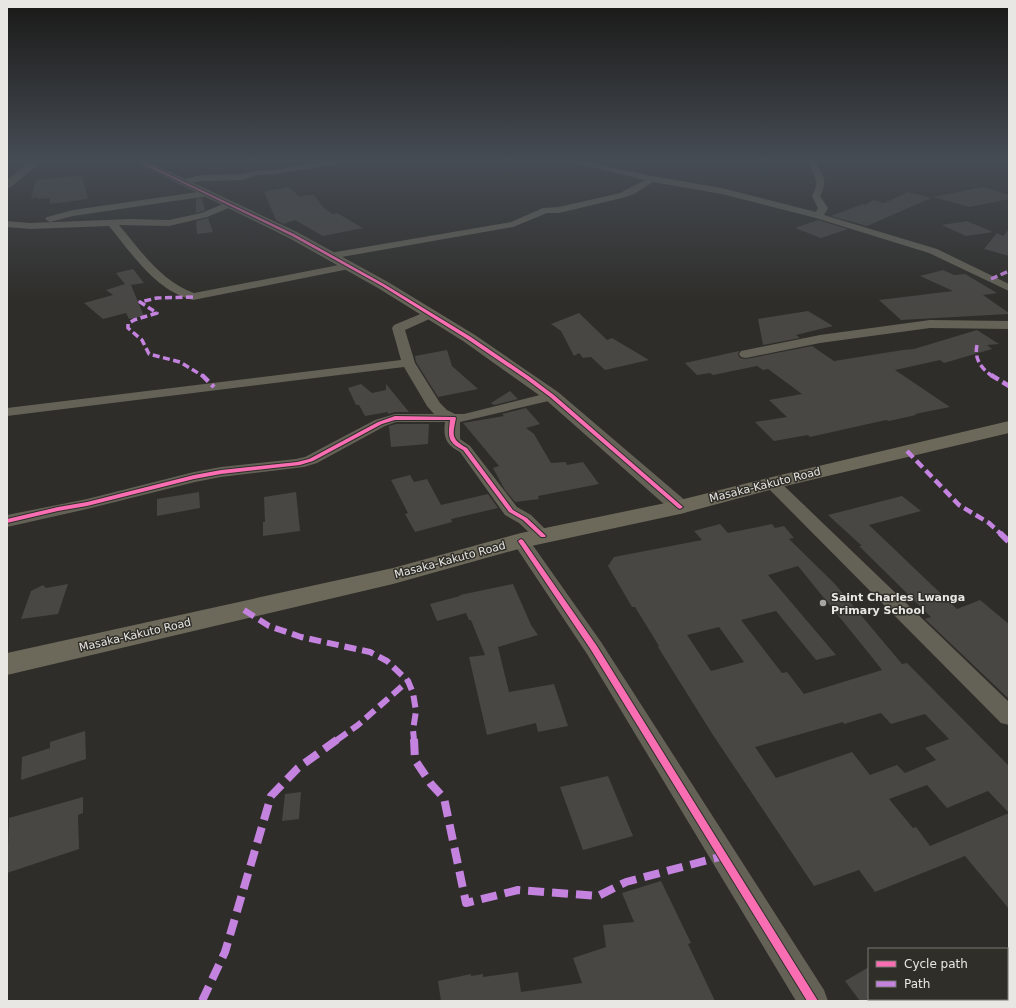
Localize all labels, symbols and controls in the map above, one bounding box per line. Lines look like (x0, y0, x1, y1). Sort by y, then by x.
street label: Masaka-Kakuto Road (708, 465, 822, 505)
street label: Masaka-Kakuto Road (393, 539, 507, 581)
place label: Saint Charles Lwanga Primary School (831, 591, 965, 617)
marker: Saint Charles Lwanga Primary School (818, 598, 828, 608)
street label: Masaka-Kakuto Road (78, 616, 192, 654)
legend (868, 948, 1008, 1000)
text: Cycle path (904, 957, 968, 971)
text: Path (904, 977, 930, 991)

